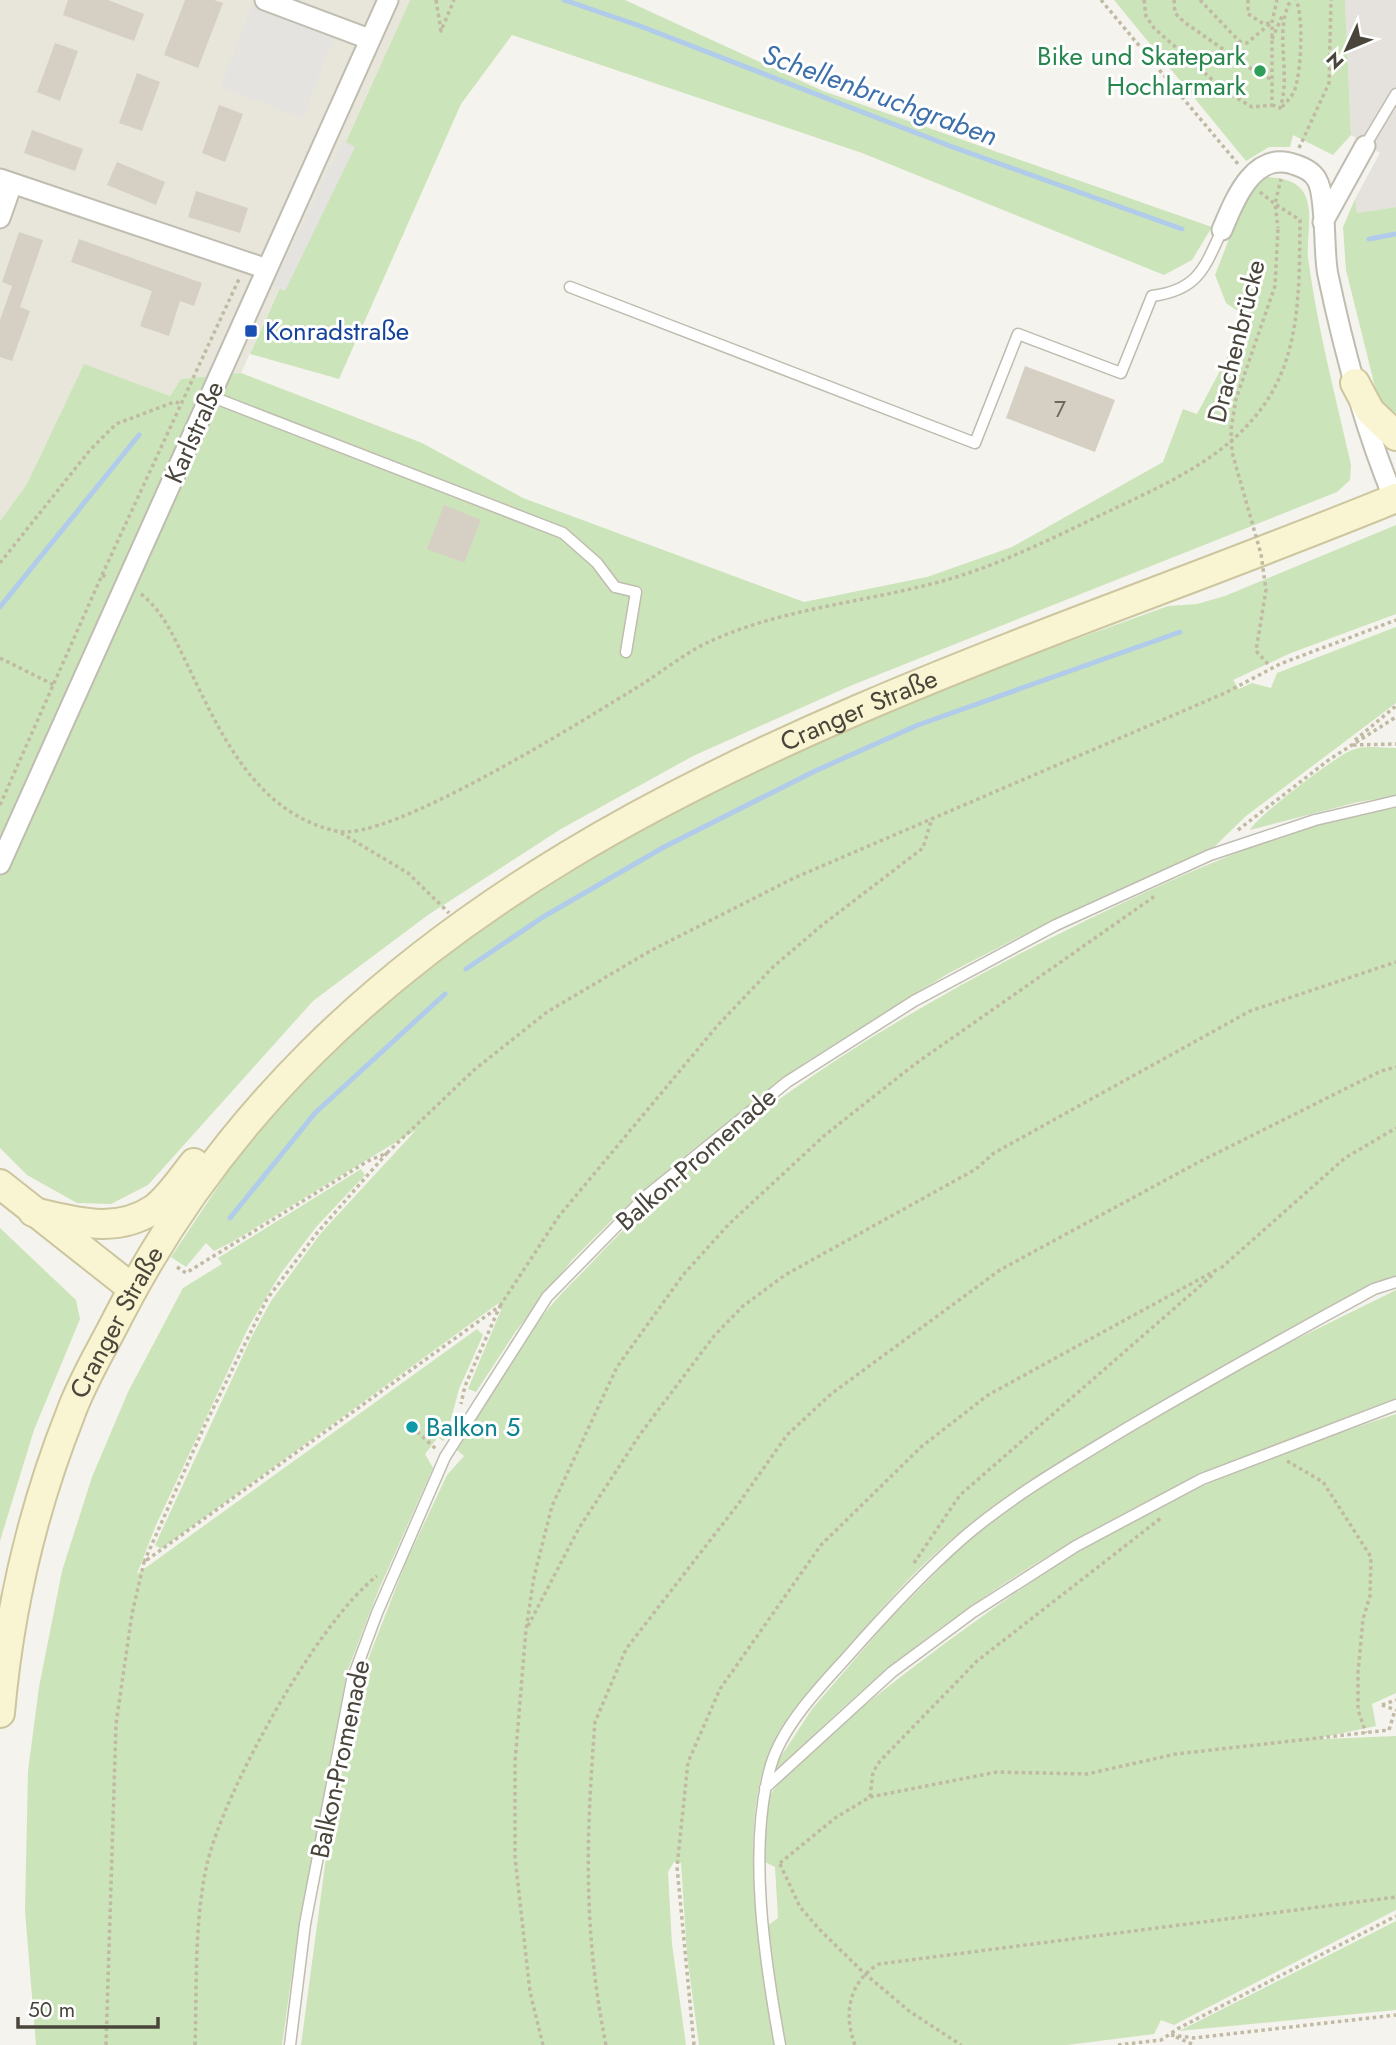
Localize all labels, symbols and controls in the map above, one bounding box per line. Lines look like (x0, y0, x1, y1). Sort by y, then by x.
north arrow (1312, 14, 1382, 84)
water label: Schellenbruchgraben (757, 33, 1003, 157)
place label: Bike und Skatepark Hochlarmark (1037, 37, 1247, 105)
text: N (1320, 46, 1350, 75)
marker: Bike und Skatepark Hochlarmark (1252, 63, 1268, 79)
street label: Drachenbrücke (1197, 256, 1275, 426)
place label: Konradstraße (265, 312, 409, 350)
marker: Konradstraße (243, 323, 259, 339)
street label: Karlstraße (155, 375, 233, 489)
house number: 7 (1054, 392, 1066, 426)
street label: Cranger Straße (774, 659, 943, 761)
street label: Balkon-Promenade (607, 1078, 785, 1240)
street label: Cranger Straße (60, 1239, 173, 1404)
place label: Balkon 5 (426, 1408, 520, 1446)
marker: Balkon 5 (404, 1419, 420, 1435)
street label: Balkon-Promenade (300, 1656, 380, 1862)
scale bar (18, 1986, 158, 2030)
text: 50 m (28, 1995, 75, 2025)

